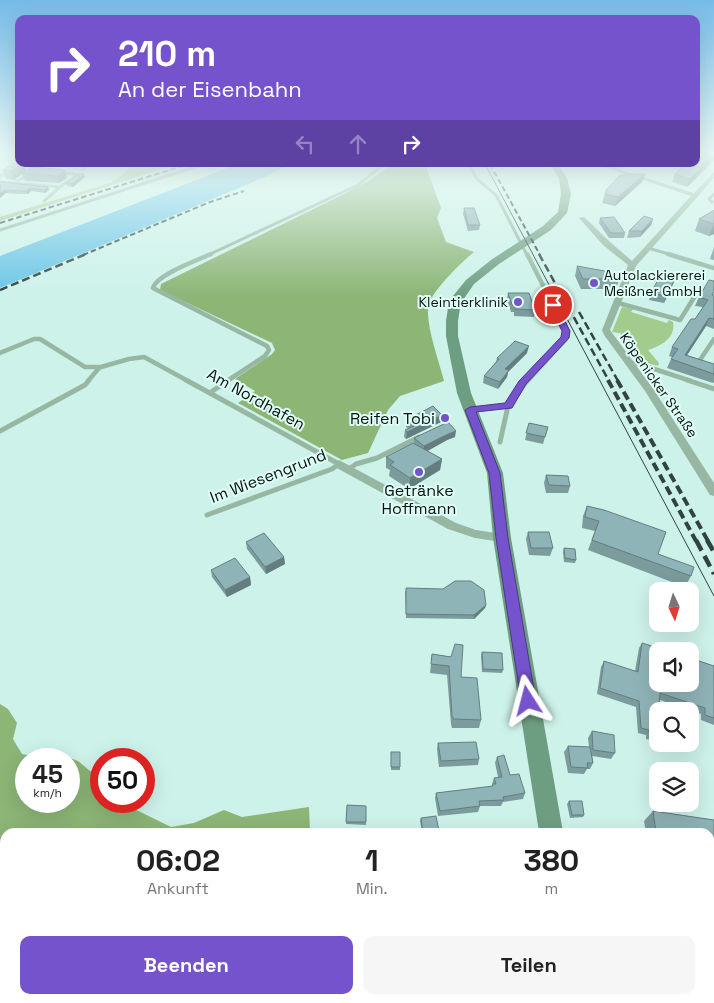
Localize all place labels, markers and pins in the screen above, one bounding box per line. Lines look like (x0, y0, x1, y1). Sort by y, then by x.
place label: Autolackiererei Meißner GmbH (604, 266, 705, 300)
marker: Autolackiererei Meißner GmbH (588, 277, 600, 289)
pin (532, 284, 574, 326)
place label: Kleintierklinik (419, 293, 508, 311)
marker: Kleintierklinik (512, 296, 524, 308)
place label: Reifen Tobi (350, 408, 435, 429)
marker: Reifen Tobi (439, 412, 451, 424)
marker: Getränke Hoffmann (413, 466, 425, 478)
place label: Getränke Hoffmann (382, 480, 456, 519)

